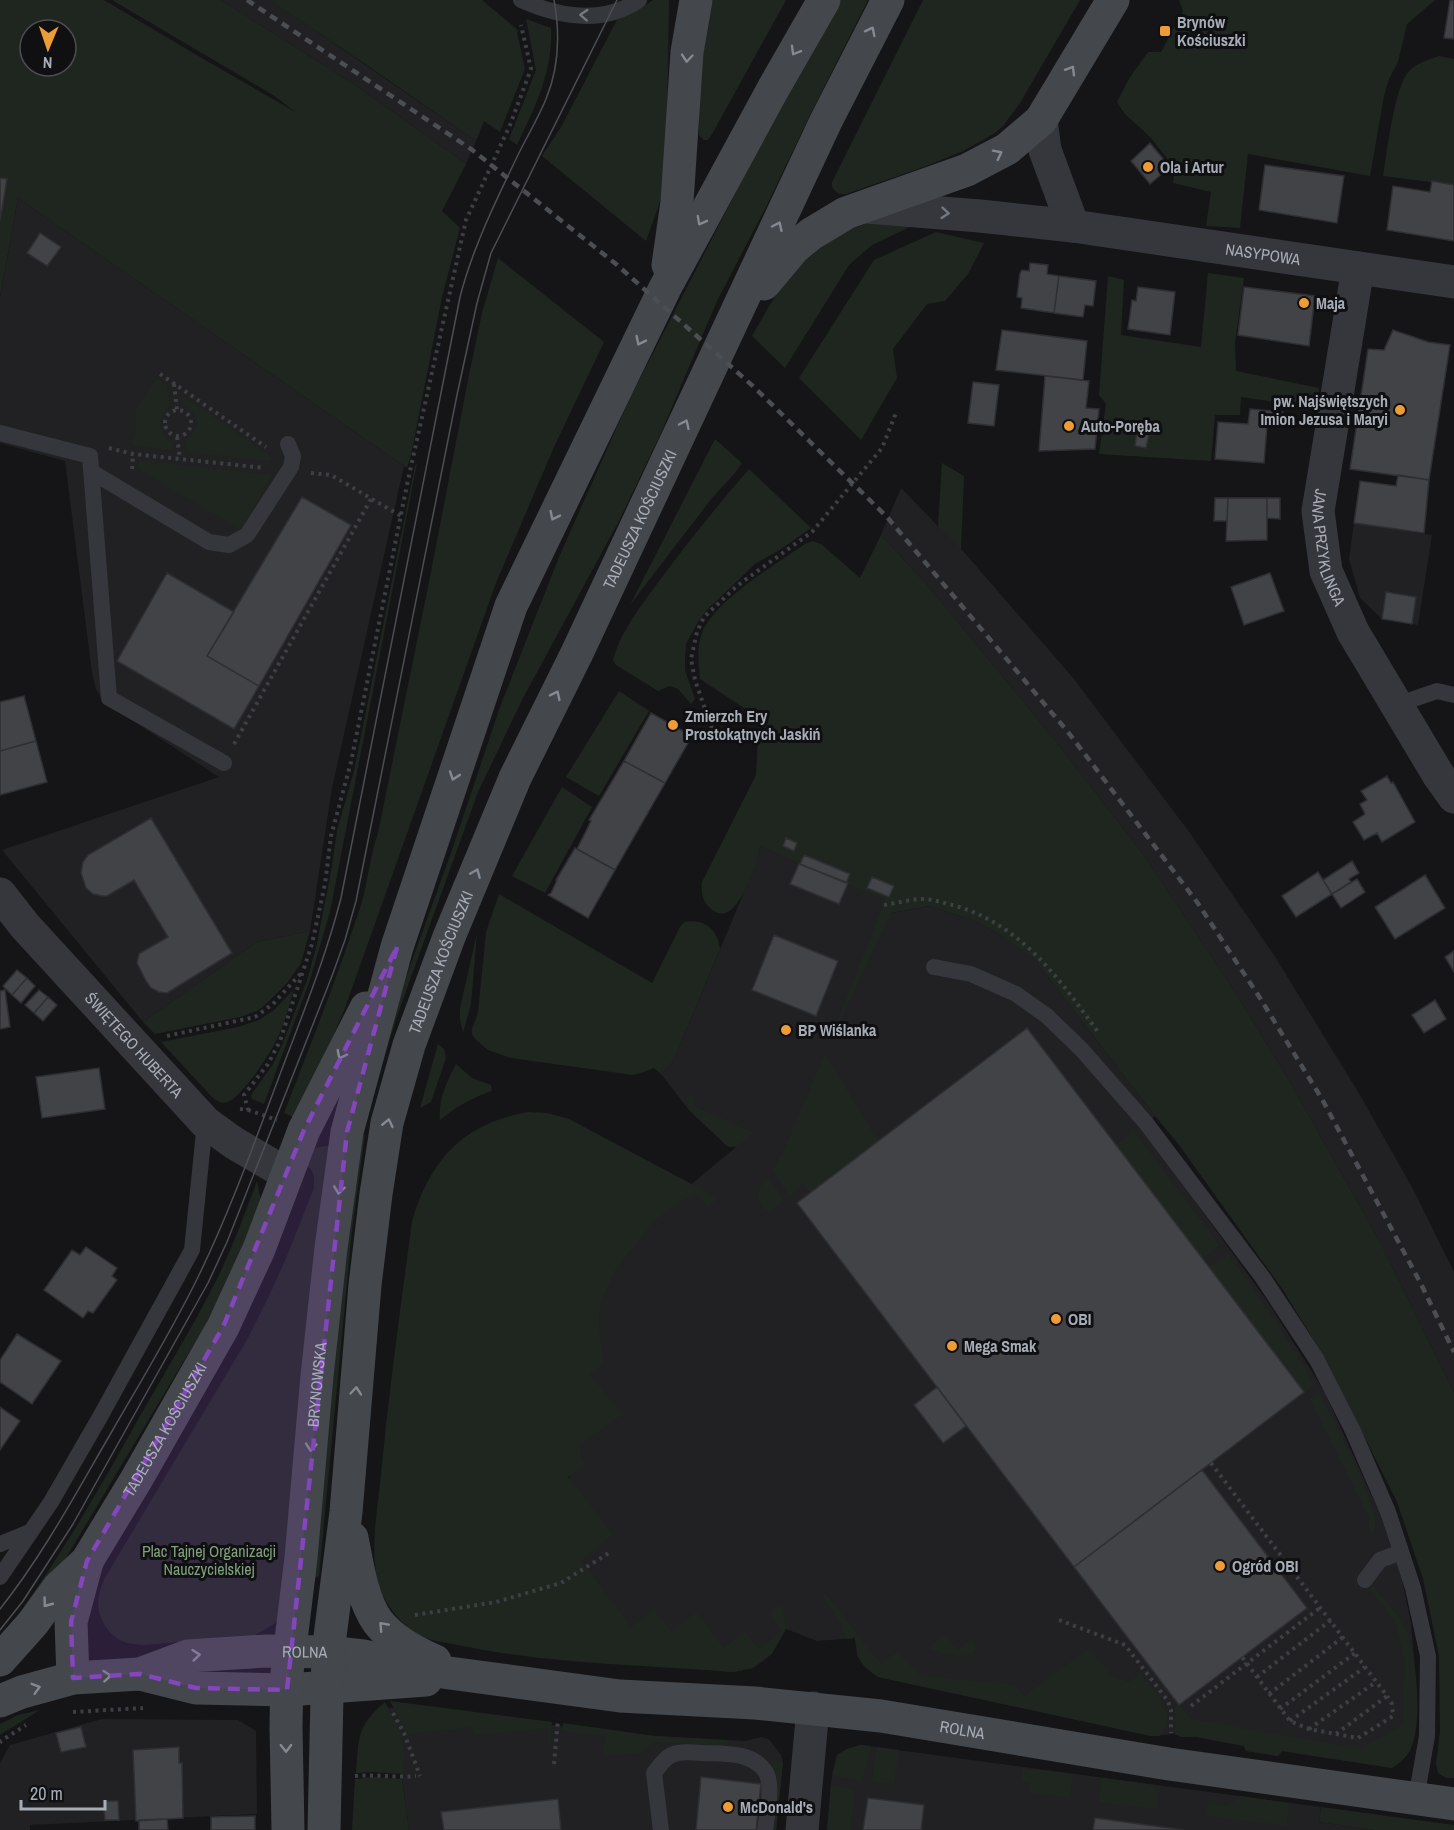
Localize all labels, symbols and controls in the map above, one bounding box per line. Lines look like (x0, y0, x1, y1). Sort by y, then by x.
one-way arrow (580, 9, 589, 22)
place label: Brynów Kościuszki (1177, 11, 1246, 51)
north arrow (18, 18, 78, 78)
marker: Brynów Kościuszki (1158, 24, 1172, 38)
one-way arrow (864, 27, 876, 38)
one-way arrow (791, 44, 802, 55)
text: N (42, 52, 53, 74)
one-way arrow (681, 53, 694, 62)
one-way arrow (1064, 66, 1076, 76)
one-way arrow (992, 150, 1003, 161)
place label: Ola i Artur (1160, 156, 1225, 178)
marker: Ola i Artur (1141, 160, 1155, 174)
one-way arrow (941, 206, 950, 219)
one-way arrow (697, 215, 708, 226)
one-way arrow (771, 221, 783, 232)
street label: NASYPOWA (1224, 238, 1302, 270)
place label: Maja (1316, 292, 1346, 314)
marker: Maja (1297, 296, 1311, 310)
one-way arrow (635, 334, 647, 345)
place label: pw. Najświętszych Imion Jezusa i Maryi (1260, 390, 1388, 430)
marker: pw. Najświętszych Imion Jezusa i Maryi (1393, 403, 1407, 417)
place label: Auto-Poręba (1081, 415, 1160, 437)
marker: Auto-Poręba (1062, 419, 1076, 433)
one-way arrow (678, 420, 690, 431)
street label: TADEUSZA KOŚCIUSZKI (597, 446, 682, 593)
street label: JANA PRZYKLINGA (1307, 487, 1351, 610)
one-way arrow (550, 510, 562, 521)
one-way arrow (549, 691, 561, 702)
place label: Zmierzch Ery Prostokątnych Jaskiń (685, 705, 821, 745)
marker: Zmierzch Ery Prostokątnych Jaskiń (666, 718, 680, 732)
one-way arrow (449, 770, 461, 781)
one-way arrow (469, 868, 481, 879)
street label: TADEUSZA KOŚCIUSZKI (403, 887, 478, 1037)
street label: ŚWIĘTEGO HUBERTA (80, 987, 188, 1103)
place label: BP Wiślanka (798, 1019, 877, 1041)
marker: BP Wiślanka (779, 1023, 793, 1037)
one-way arrow (337, 1049, 348, 1060)
one-way arrow (381, 1118, 394, 1128)
one-way arrow (333, 1186, 346, 1195)
place label: OBI (1068, 1308, 1091, 1330)
marker: OBI (1049, 1312, 1063, 1326)
place label: Mega Smak (964, 1335, 1037, 1357)
marker: Mega Smak (945, 1339, 959, 1353)
street label: BRYNOWSKA (302, 1341, 332, 1428)
street label: TADEUSZA KOŚCIUSZKI (117, 1358, 212, 1501)
one-way arrow (350, 1386, 363, 1395)
one-way arrow (305, 1442, 318, 1451)
park label: Plac Tajnej Organizacji Nauczycielskiej (142, 1540, 276, 1580)
place label: Ogród OBI (1232, 1555, 1298, 1577)
marker: Ogród OBI (1213, 1559, 1227, 1573)
one-way arrow (44, 1597, 55, 1608)
one-way arrow (379, 1623, 390, 1633)
street label: ROLNA (282, 1640, 328, 1663)
one-way arrow (191, 1649, 200, 1662)
one-way arrow (102, 1669, 111, 1682)
one-way arrow (30, 1683, 41, 1695)
street label: ROLNA (938, 1715, 987, 1744)
one-way arrow (280, 1744, 293, 1753)
scale bar (21, 1773, 105, 1811)
text: 20 m (30, 1781, 63, 1806)
place label: McDonald's (740, 1796, 813, 1818)
marker: McDonald's (721, 1800, 735, 1814)

